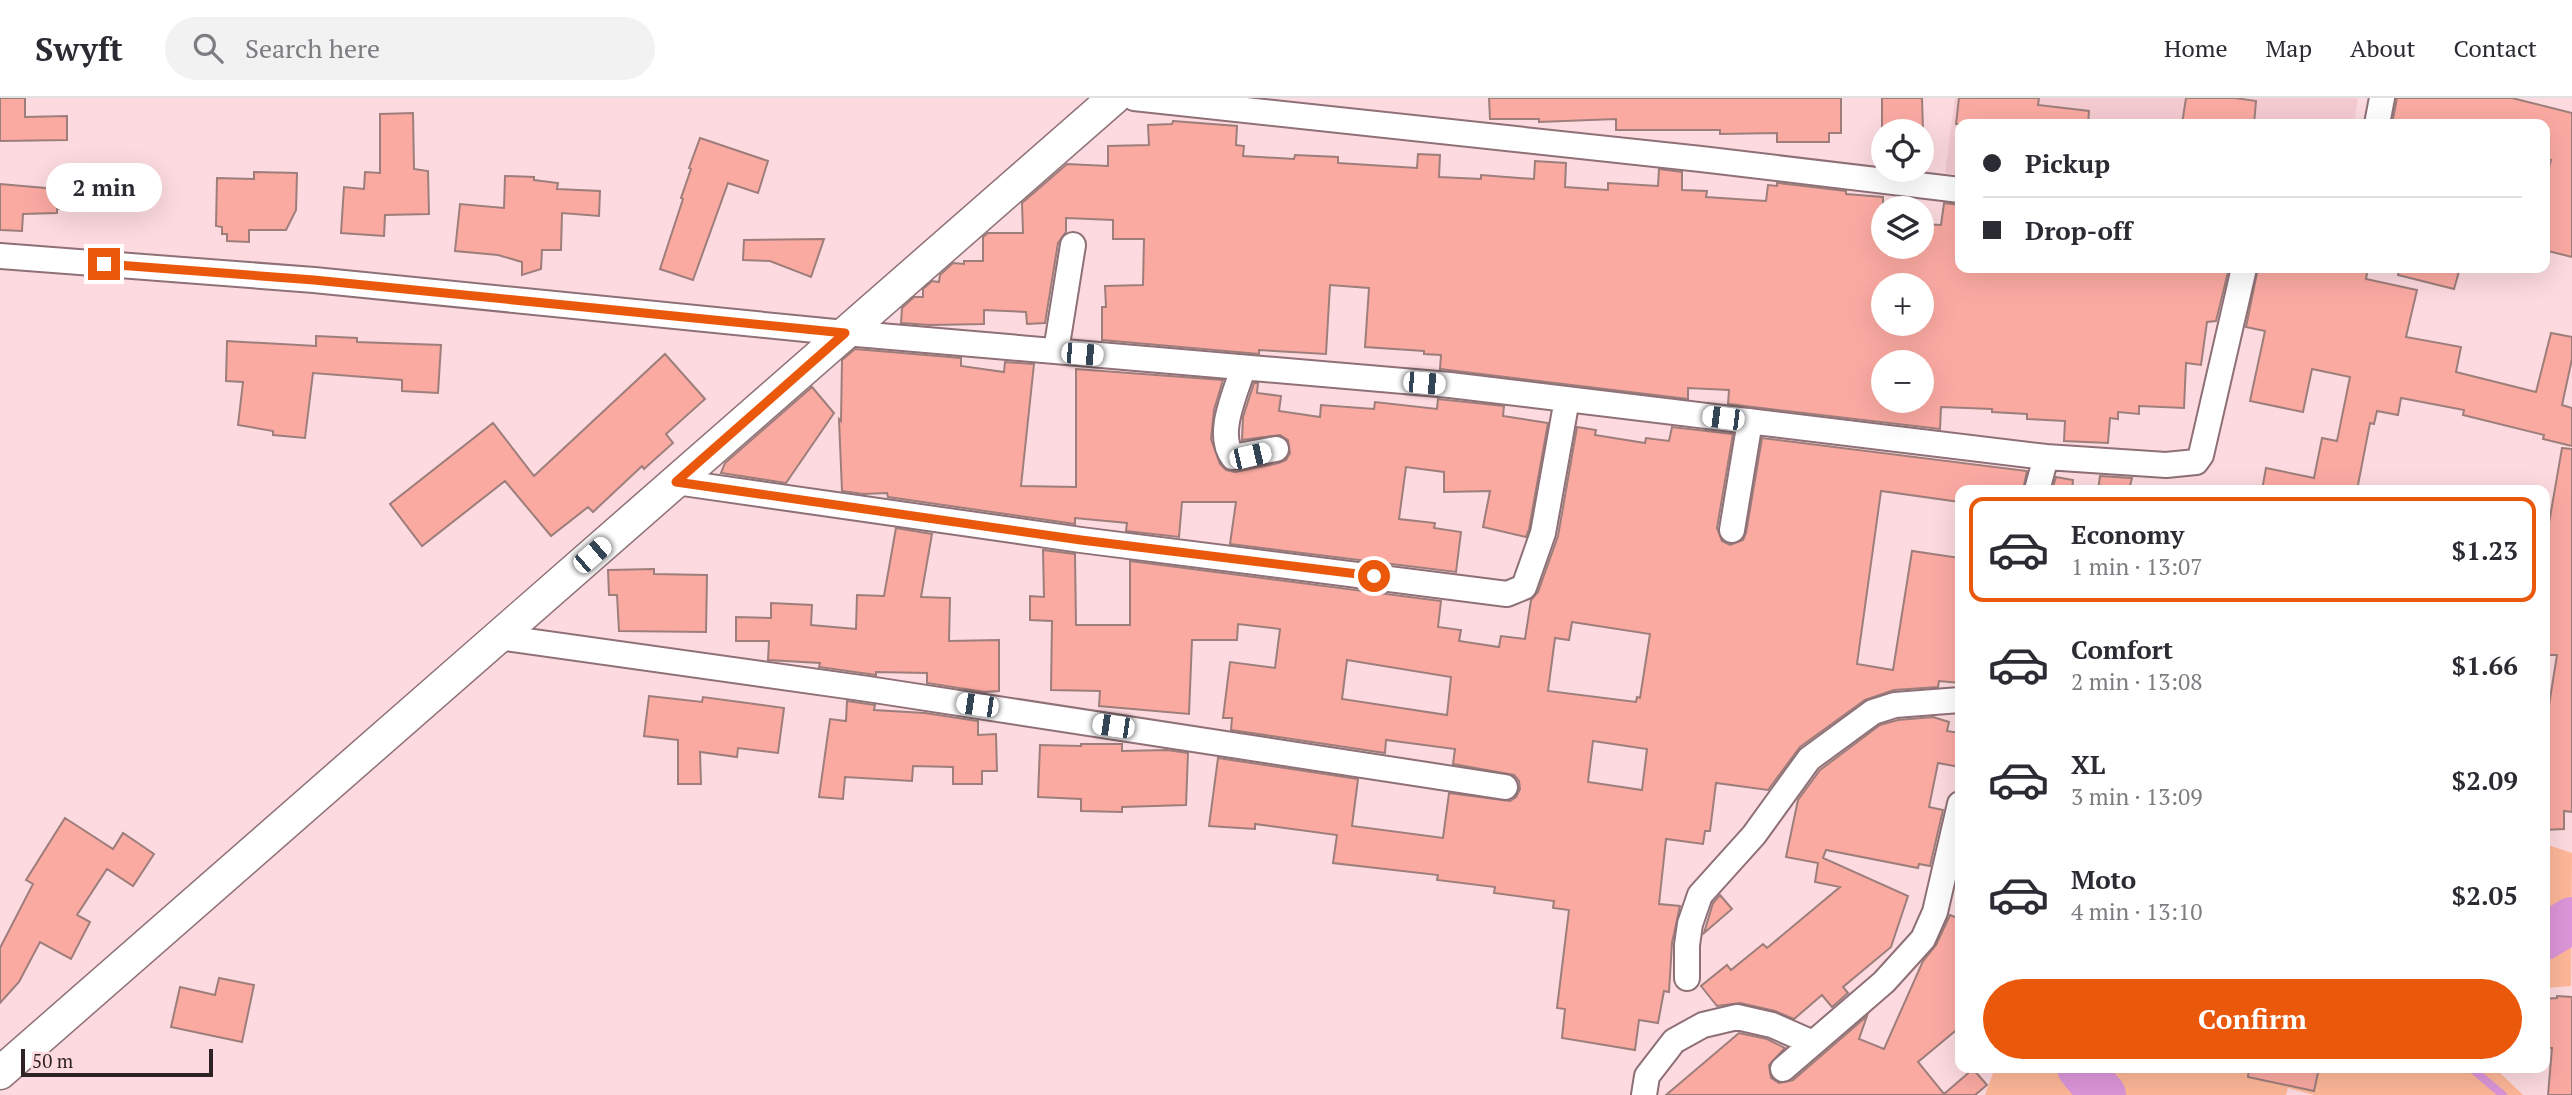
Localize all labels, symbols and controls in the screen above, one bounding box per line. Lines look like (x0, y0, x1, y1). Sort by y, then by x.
search box (165, 17, 655, 80)
text: Swyft (35, 27, 123, 70)
icon: search (189, 29, 227, 67)
text: Search here (245, 31, 380, 65)
text: Home (2164, 32, 2228, 64)
text: Map (2266, 32, 2312, 64)
text: About (2350, 32, 2416, 64)
text: Contact (2454, 32, 2537, 64)
map controls (1871, 119, 1934, 413)
button: locate (1871, 119, 1934, 182)
text: Pickup (2025, 146, 2110, 180)
callout: 2 min (46, 162, 162, 212)
text: 2 min (73, 172, 135, 203)
button: layers (1871, 196, 1934, 259)
text: Drop-off (2025, 213, 2132, 247)
route end (88, 248, 120, 280)
button: + (1871, 273, 1934, 336)
car (1061, 342, 1104, 366)
button: − (1871, 350, 1934, 413)
car (1403, 371, 1446, 395)
car (1701, 405, 1746, 431)
car (1228, 441, 1273, 471)
text: Economy (2071, 517, 2184, 551)
icon: car (1987, 518, 2050, 581)
car (570, 533, 615, 577)
text: $1.23 (2452, 533, 2518, 567)
text: 1 min · 13:07 (2071, 551, 2203, 582)
route start (1358, 560, 1390, 592)
text: Comfort (2071, 632, 2173, 666)
icon: car (1987, 633, 2050, 696)
text: $1.66 (2452, 648, 2518, 682)
text: 2 min · 13:08 (2071, 666, 2203, 697)
car (955, 692, 1000, 718)
car (1091, 713, 1136, 739)
text: XL (2071, 747, 2105, 781)
icon: car (1987, 748, 2050, 811)
text: $2.09 (2452, 763, 2518, 797)
text: 3 min · 13:09 (2071, 781, 2203, 812)
text: Moto (2071, 862, 2136, 896)
icon: car (1987, 863, 2050, 926)
text: $2.05 (2452, 878, 2518, 912)
text: 4 min · 13:10 (2071, 896, 2203, 927)
button: Confirm (1983, 979, 2522, 1059)
scale bar (21, 1046, 214, 1078)
text: 50 m (32, 1048, 73, 1073)

